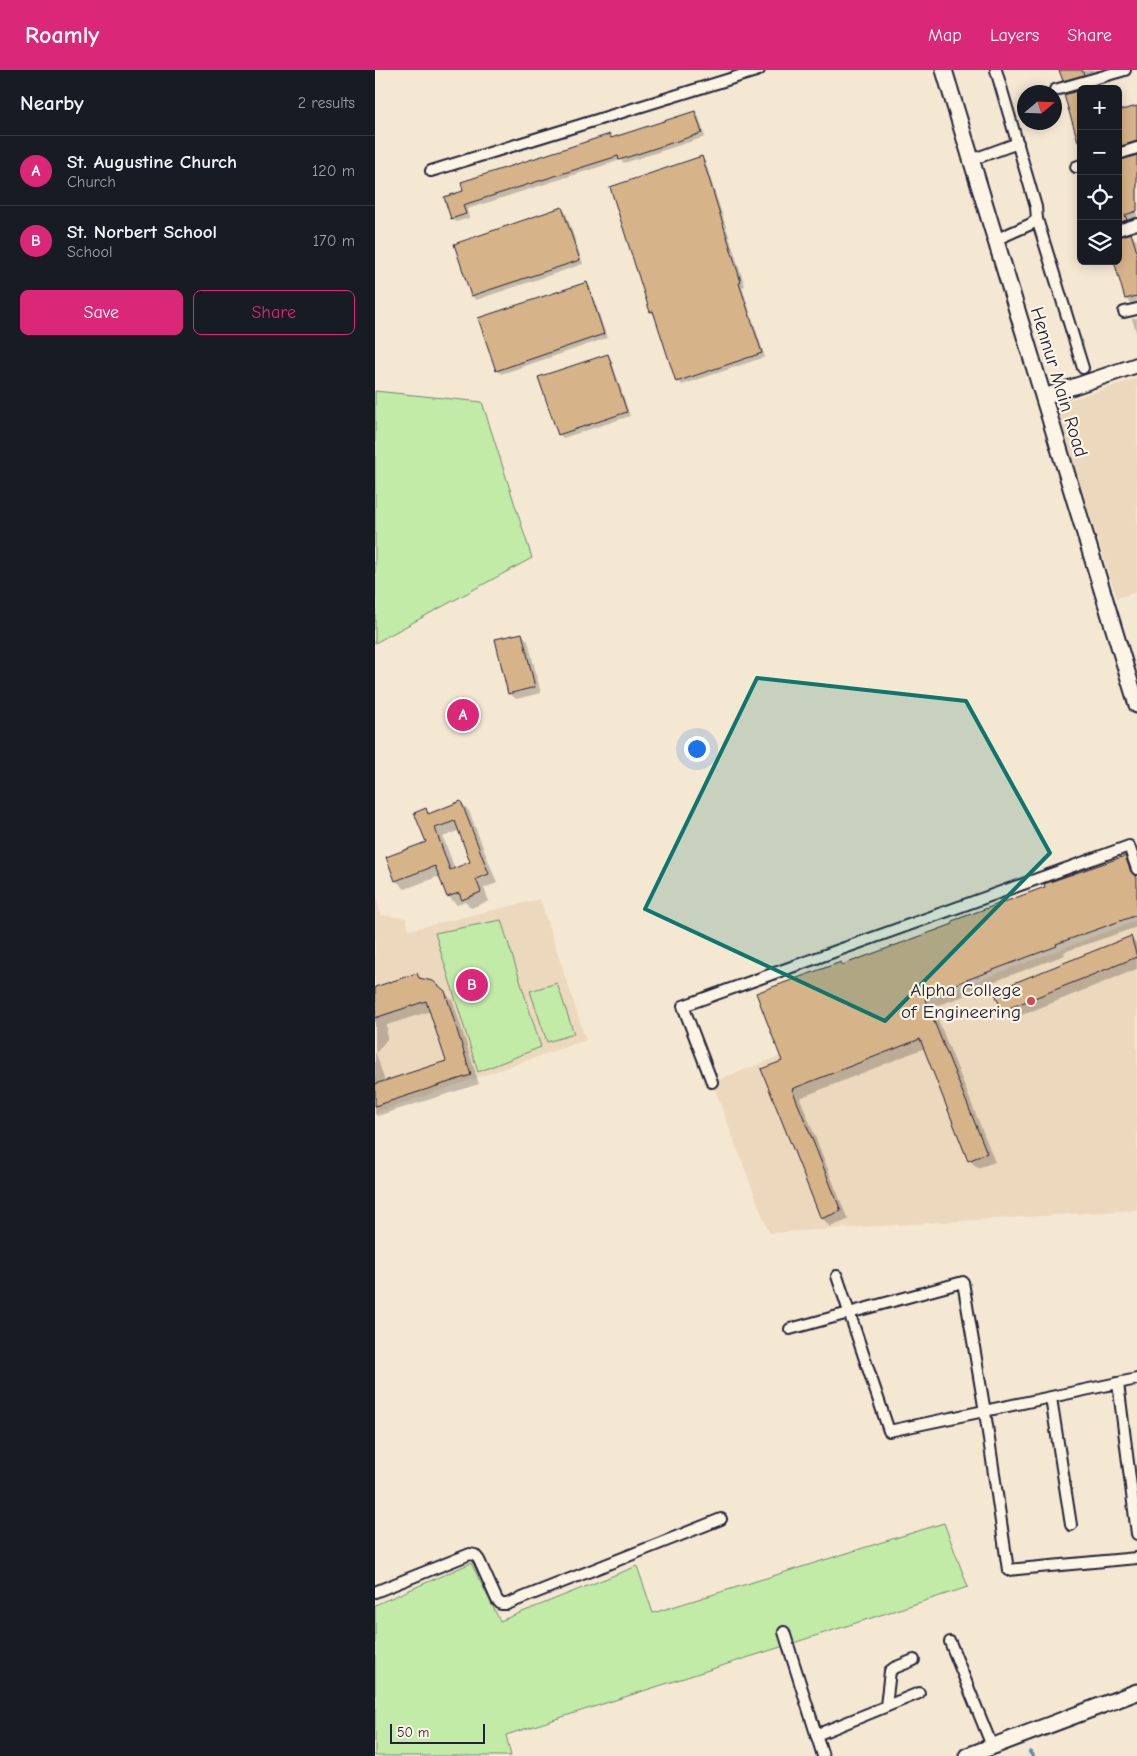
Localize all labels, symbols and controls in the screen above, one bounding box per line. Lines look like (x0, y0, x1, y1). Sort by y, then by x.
text: Roamly (25, 21, 99, 49)
text: Map (928, 25, 962, 46)
text: Layers (990, 25, 1039, 46)
text: Share (1067, 25, 1112, 46)
north arrow (1017, 85, 1062, 130)
map controls (1077, 85, 1122, 265)
button: + (1077, 85, 1122, 130)
text: Nearby (20, 91, 84, 115)
text: 2 results (298, 94, 355, 112)
button: − (1077, 130, 1122, 175)
text: St. Augustine Church (67, 151, 237, 173)
text: A (32, 162, 40, 180)
text: 120 m (312, 162, 355, 180)
text: Church (67, 173, 116, 191)
button: locate (1077, 175, 1122, 220)
button: layers (1077, 220, 1122, 265)
text: St. Norbert School (67, 221, 217, 243)
text: B (31, 232, 41, 250)
text: 170 m (313, 232, 355, 250)
text: School (67, 243, 113, 261)
button: Save (20, 290, 183, 335)
button: Share (193, 290, 355, 335)
street label: Hennur Main Road (1026, 304, 1092, 460)
pin: A (447, 696, 479, 734)
your location (684, 736, 710, 762)
pin: B (456, 966, 488, 1004)
place label: Alpha College of Engineering (901, 979, 1021, 1023)
marker: Alpha College of Engineering (1025, 995, 1037, 1007)
scale bar (390, 1721, 485, 1744)
text: 50 m (397, 1724, 429, 1741)

